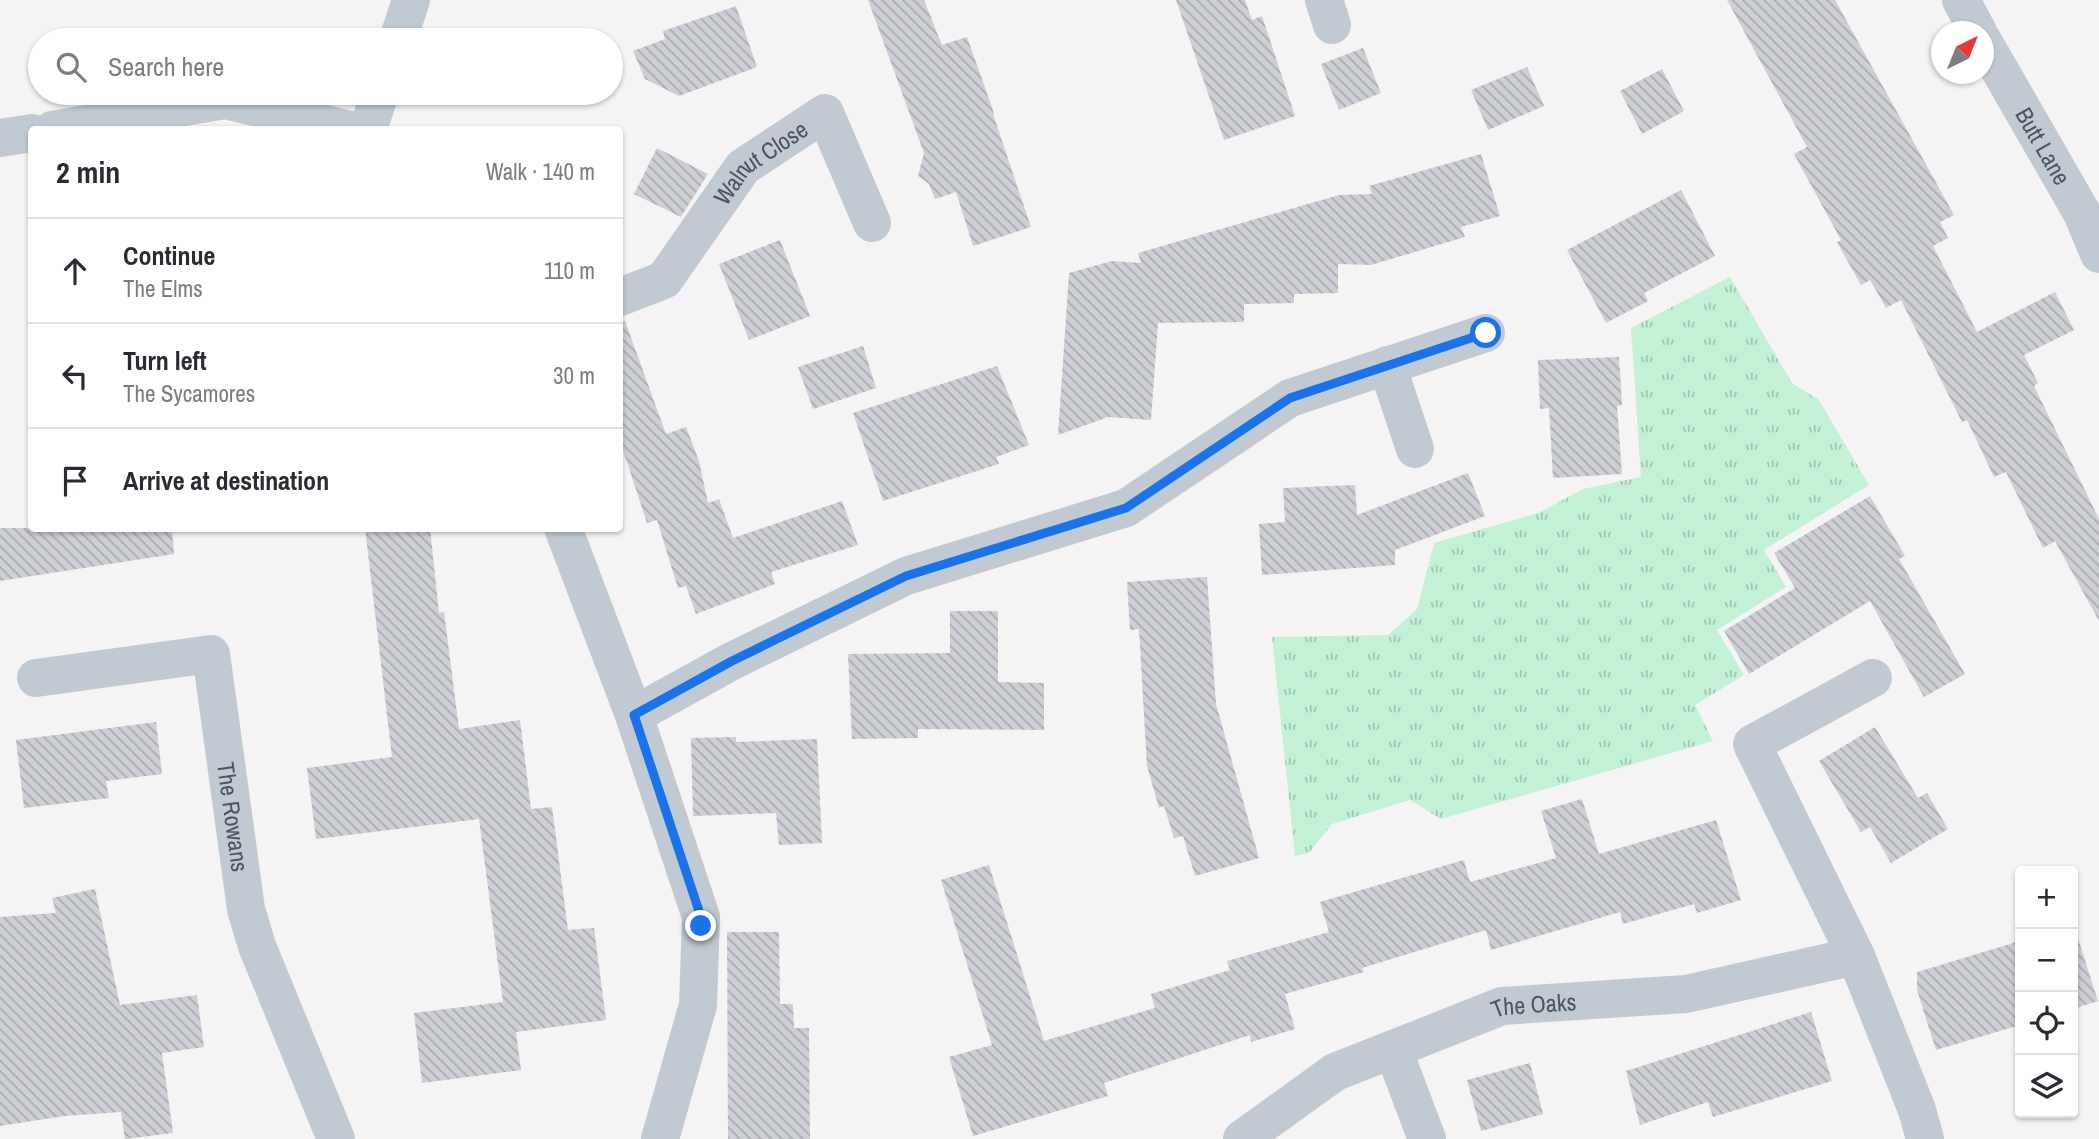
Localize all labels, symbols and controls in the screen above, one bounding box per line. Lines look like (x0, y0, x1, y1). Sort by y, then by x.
north arrow (1931, 21, 1994, 84)
search box (28, 28, 623, 105)
icon: search (52, 48, 90, 86)
text: Search here (108, 49, 224, 84)
street label: Butt Lane (2008, 101, 2078, 190)
street label: Walnut Close (706, 113, 814, 211)
text: 2 min (56, 152, 120, 192)
text: Walk · 140 m (486, 156, 595, 187)
text: Continue (123, 238, 215, 273)
icon: ahead (56, 252, 94, 290)
text: 110 m (544, 255, 595, 286)
text: The Elms (123, 273, 203, 304)
route start (1470, 317, 1501, 348)
text: Turn left (123, 343, 207, 378)
icon: left (56, 357, 94, 395)
text: 30 m (553, 360, 595, 391)
text: The Sycamores (123, 378, 255, 409)
icon: arrive (56, 462, 94, 500)
text: Arrive at destination (123, 463, 329, 498)
street label: The Rowans (210, 760, 257, 874)
map controls (2015, 866, 2078, 1118)
button: + (2015, 866, 2078, 929)
route end (685, 910, 716, 941)
button: − (2015, 929, 2078, 992)
street label: The Oaks (1486, 985, 1577, 1025)
button: locate (2015, 992, 2078, 1055)
button: layers (2015, 1055, 2078, 1118)

